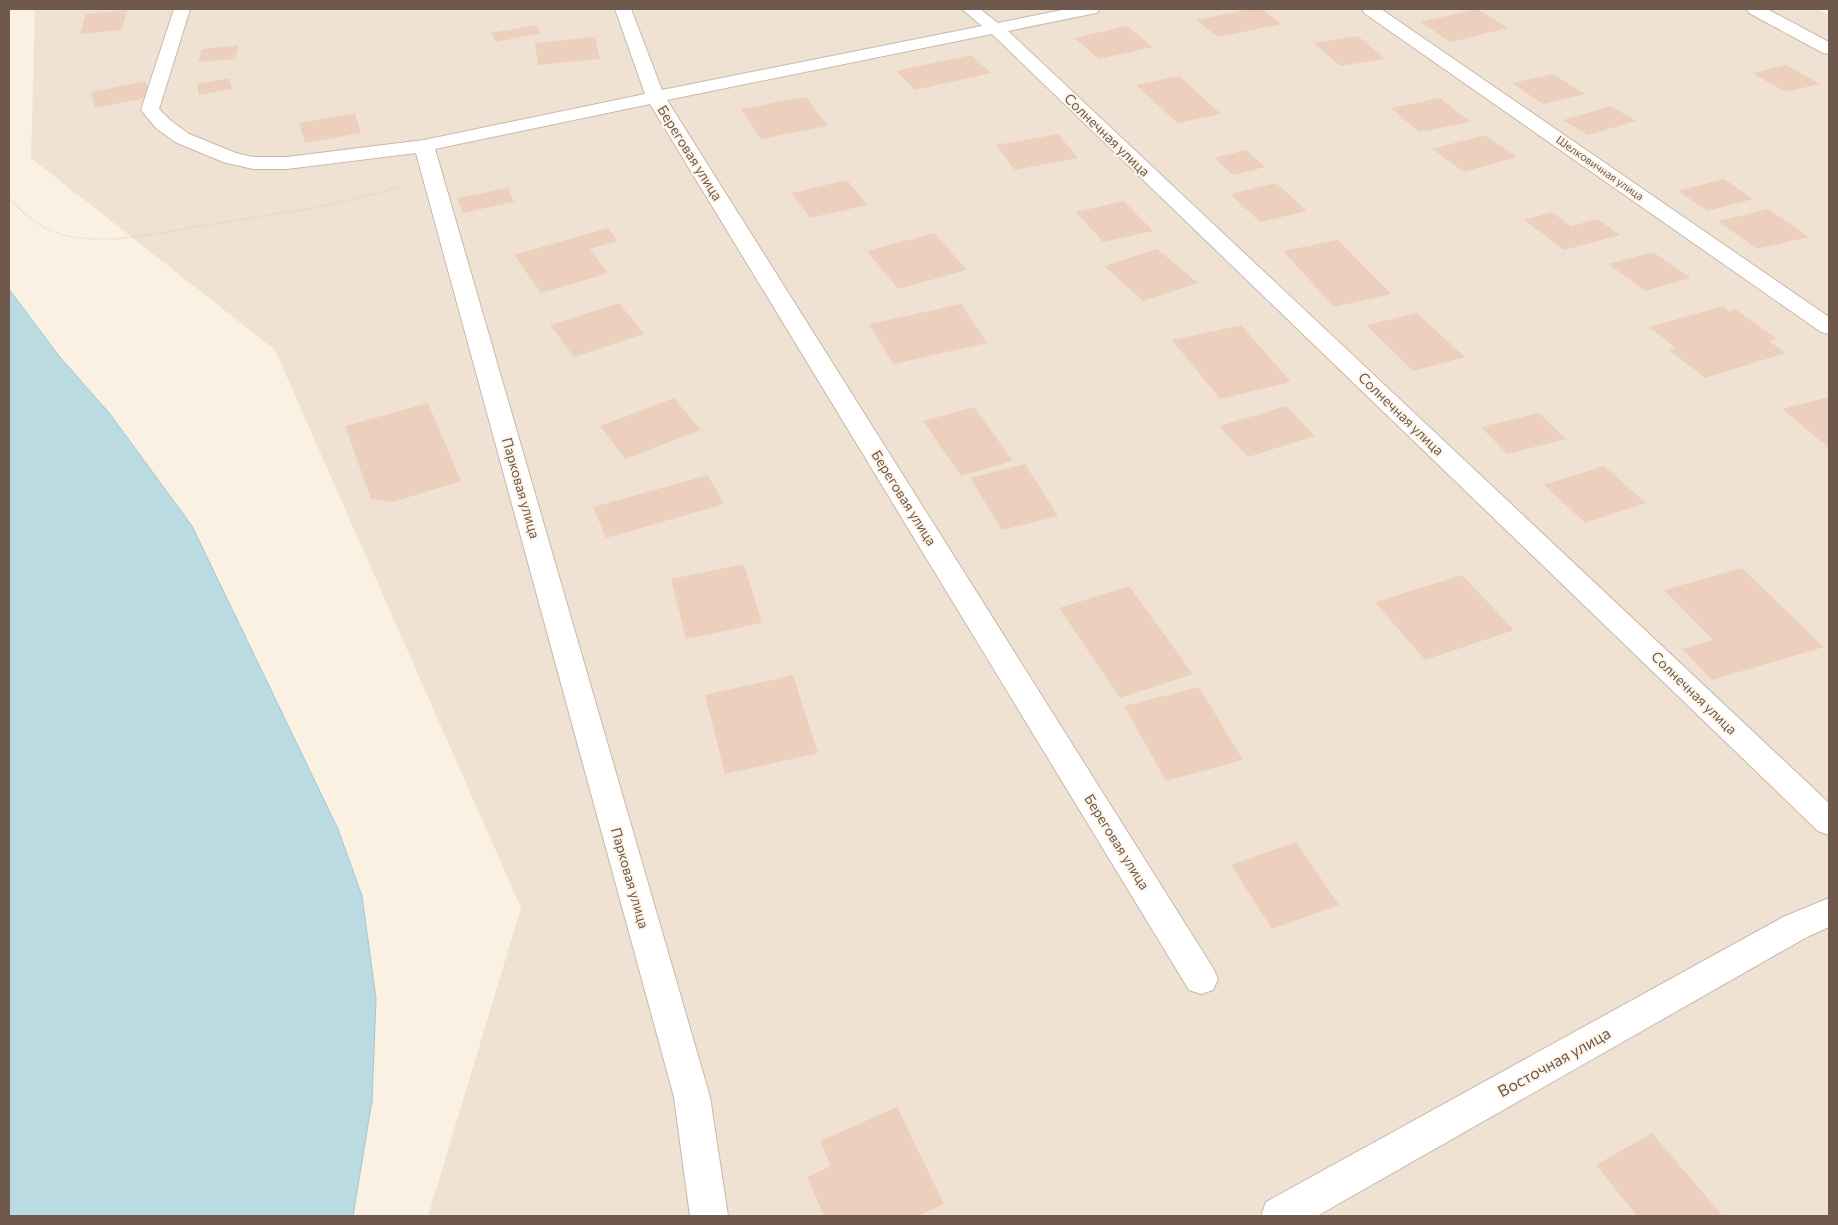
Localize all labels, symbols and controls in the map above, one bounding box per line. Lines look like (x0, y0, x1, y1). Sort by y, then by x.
street label: Солнечная улица (1061, 90, 1154, 180)
street label: Береговая улица (654, 102, 727, 204)
street label: Шелковичная улица (1554, 132, 1647, 203)
street label: Солнечная улица (1355, 369, 1448, 459)
street label: Парковая улица (499, 435, 544, 540)
street label: Береговая улица (868, 447, 941, 549)
street label: Солнечная улица (1648, 648, 1741, 738)
street label: Береговая улица (1081, 791, 1154, 893)
street label: Парковая улица (608, 825, 653, 930)
street label: Восточная улица (1494, 1023, 1613, 1100)

